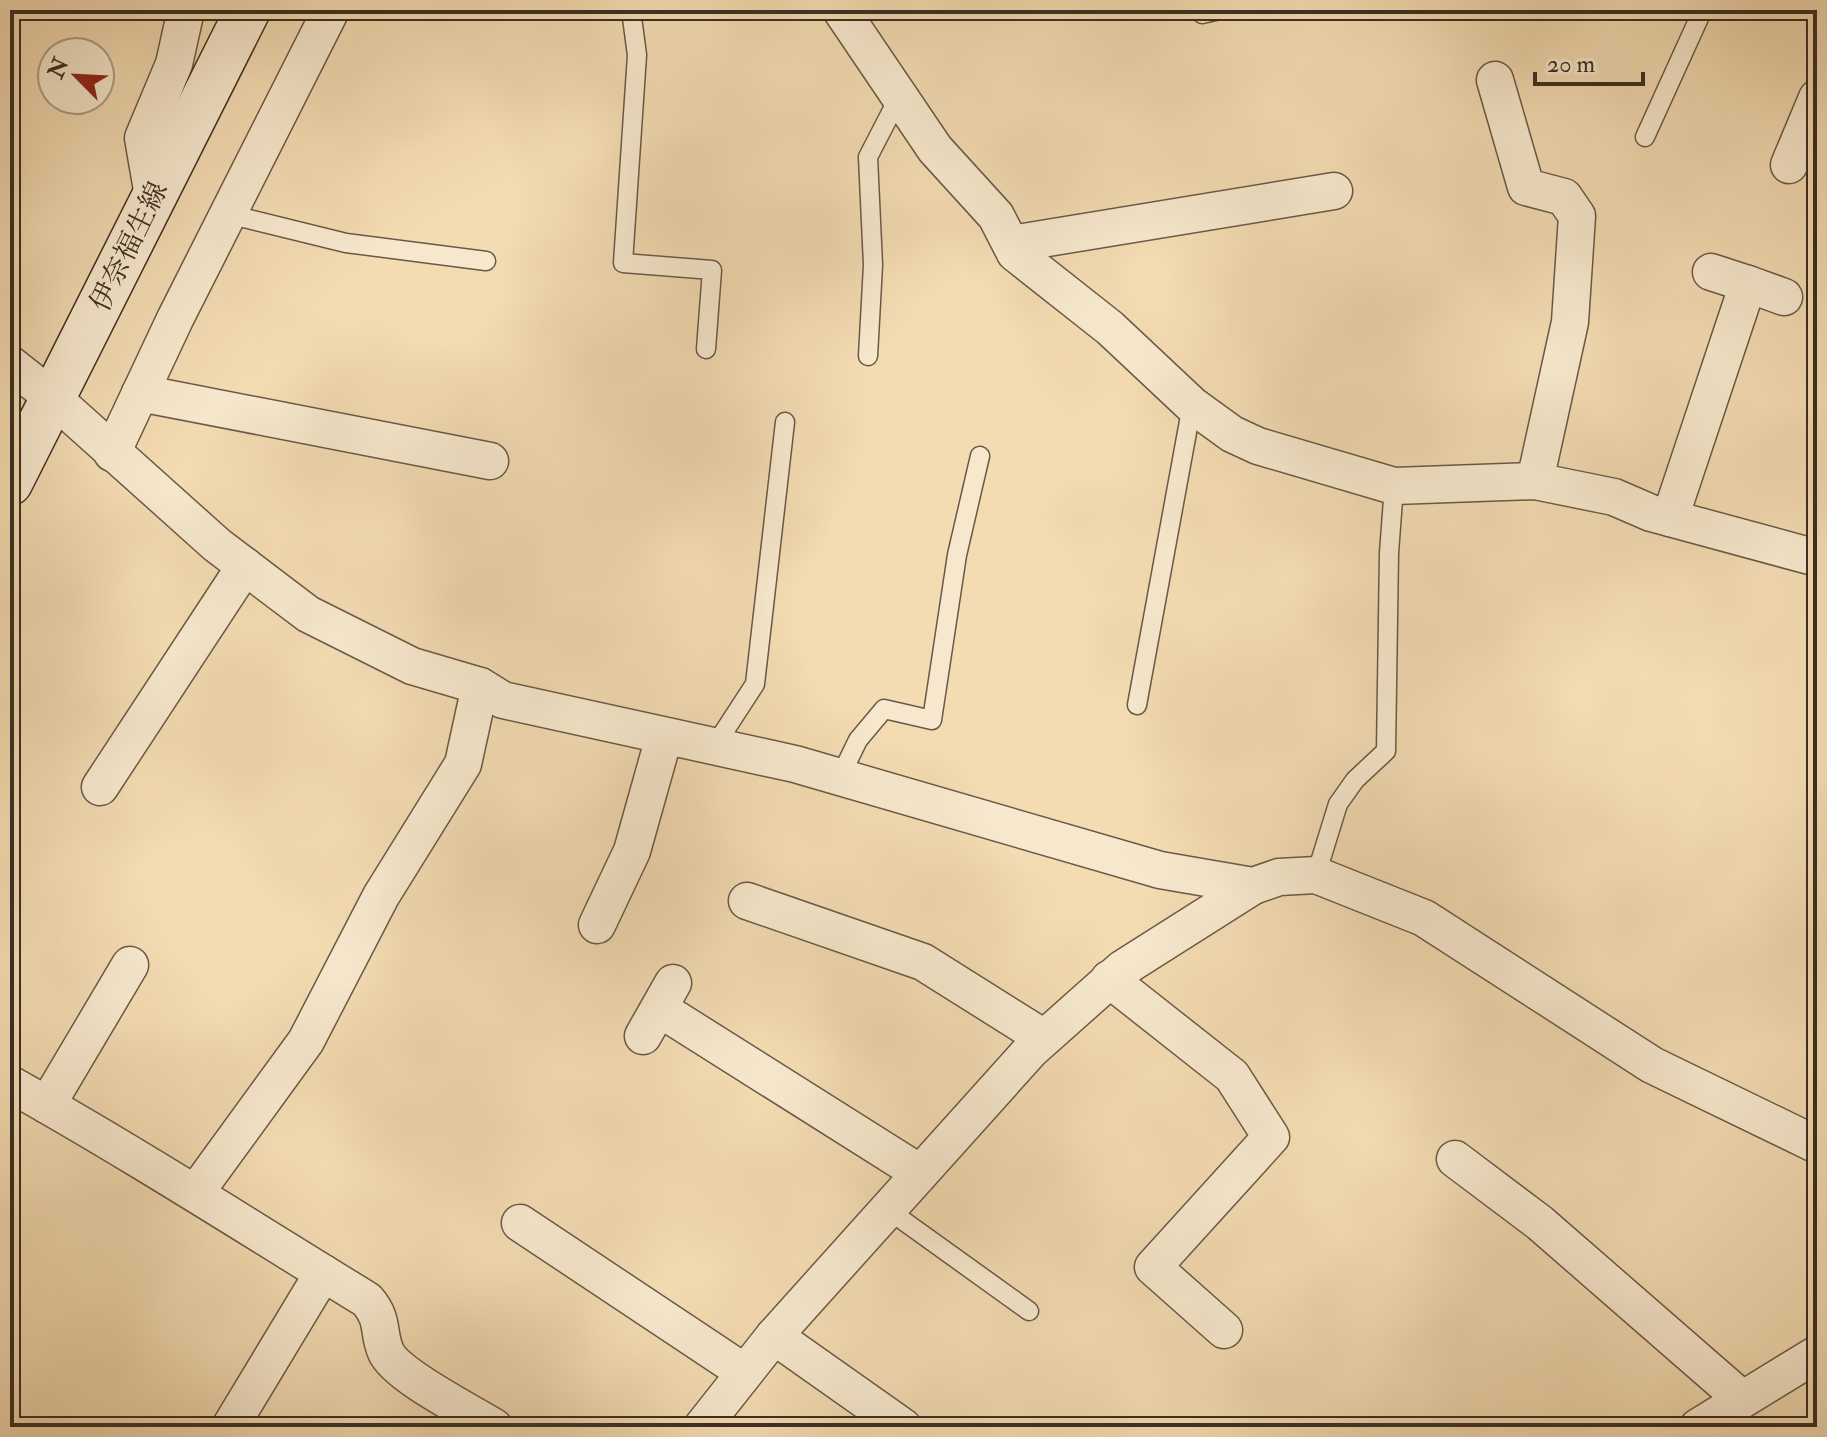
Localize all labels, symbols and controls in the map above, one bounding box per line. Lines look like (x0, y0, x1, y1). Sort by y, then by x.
north arrow (36, 36, 116, 116)
scale bar (1535, 36, 1643, 86)
text: 20 m (1547, 49, 1596, 80)
text: N (41, 53, 76, 84)
street label: 伊奈福生線 (83, 176, 176, 317)

